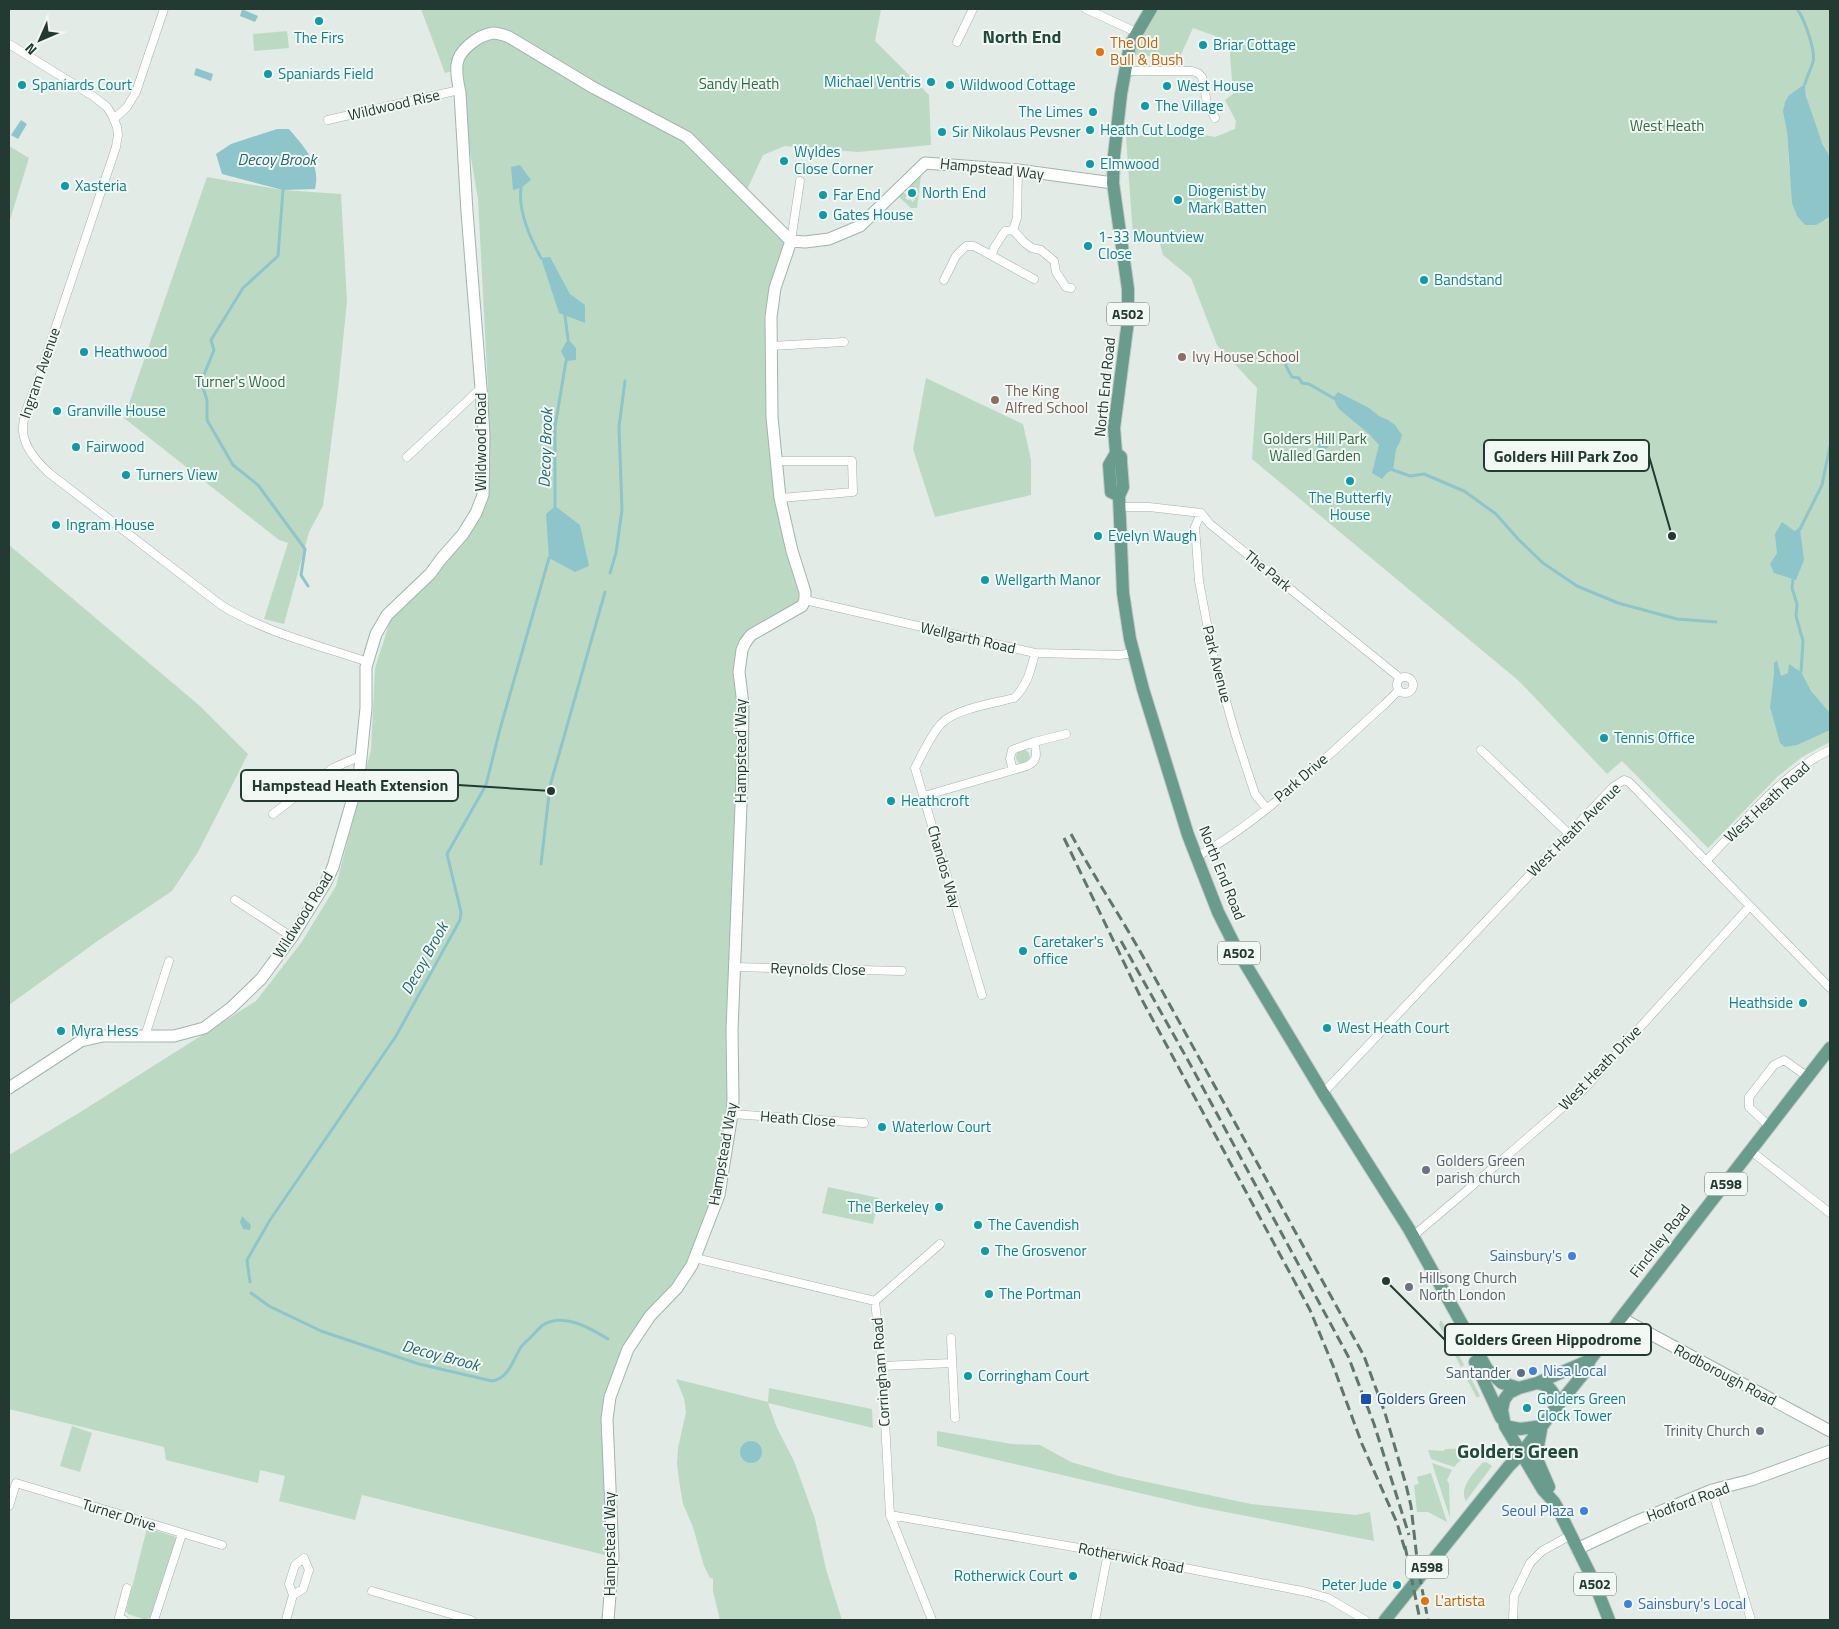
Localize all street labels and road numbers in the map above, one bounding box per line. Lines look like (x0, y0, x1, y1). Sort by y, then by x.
street label: Wildwood Rise (346, 83, 442, 126)
street label: Hampstead Way (939, 152, 1045, 185)
road number: A502 (1107, 302, 1149, 326)
street label: Ingram Avenue (13, 324, 66, 421)
street label: North End Road (1088, 336, 1121, 438)
street label: Wildwood Road (469, 393, 492, 491)
street label: The Park (1239, 544, 1297, 597)
street label: Wellgarth Road (918, 615, 1018, 660)
street label: Park Avenue (1197, 623, 1238, 705)
street label: Hampstead Way (729, 699, 752, 803)
street label: Park Drive (1269, 748, 1333, 808)
street label: West Heath Road (1718, 756, 1815, 848)
street label: West Heath Avenue (1521, 777, 1626, 882)
street label: North End Road (1193, 822, 1252, 923)
street label: Chandos Way (922, 823, 967, 911)
street label: Wildwood Road (267, 867, 339, 963)
road number: A502 (1218, 941, 1260, 964)
street label: Reynolds Close (770, 956, 866, 981)
street label: West Heath Drive (1553, 1020, 1646, 1115)
street label: Hampstead Way (702, 1101, 743, 1207)
street label: Heath Close (759, 1104, 837, 1133)
road number: A598 (1705, 1172, 1747, 1196)
street label: Finchley Road (1624, 1199, 1696, 1282)
street label: Corringham Road (865, 1317, 896, 1427)
street label: Rodborough Road (1670, 1338, 1781, 1411)
street label: Hodford Road (1643, 1476, 1733, 1527)
street label: Turner Drive (79, 1492, 159, 1537)
street label: Hampstead Way (598, 1492, 621, 1596)
street label: Rotherwick Road (1076, 1536, 1186, 1579)
road number: A598 (1406, 1555, 1448, 1578)
road number: A502 (1574, 1572, 1616, 1596)

